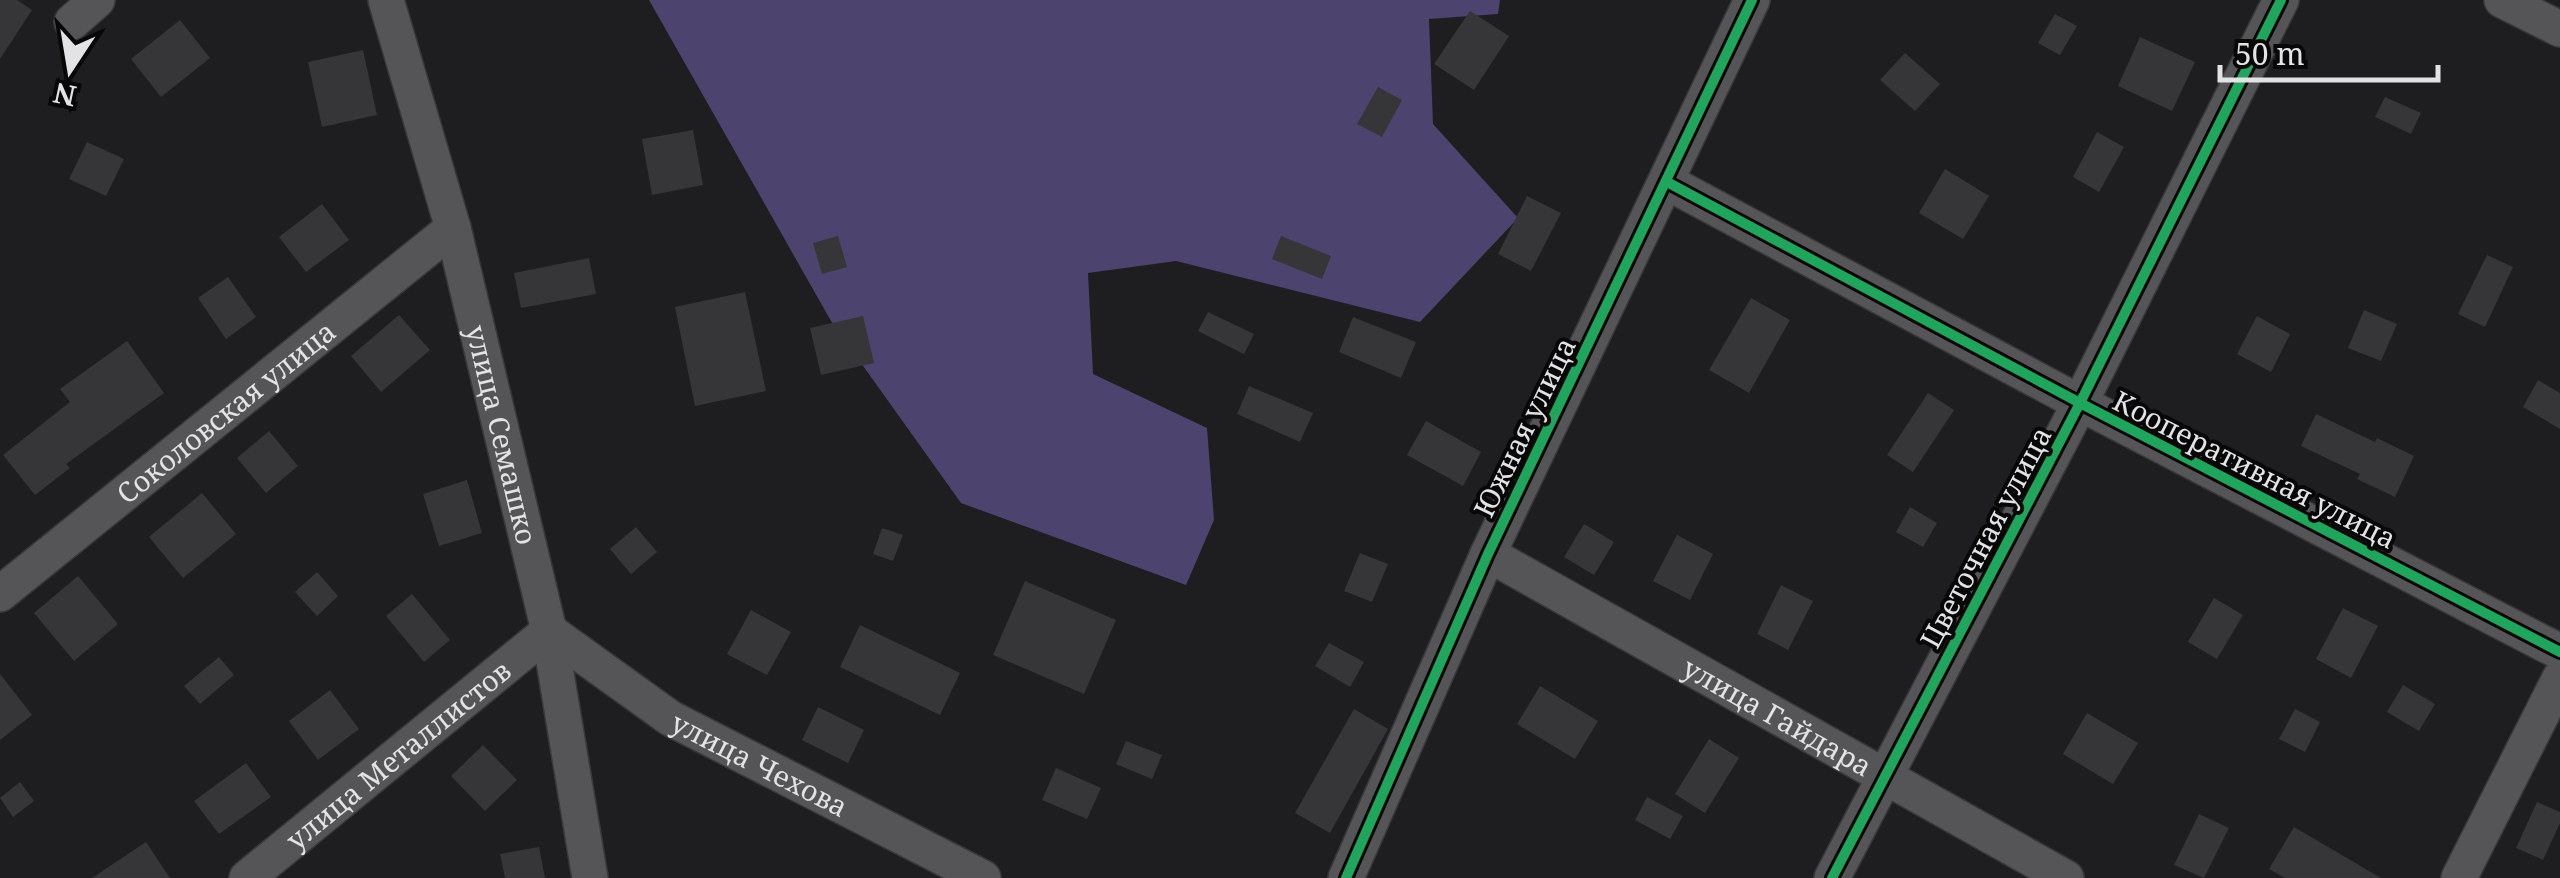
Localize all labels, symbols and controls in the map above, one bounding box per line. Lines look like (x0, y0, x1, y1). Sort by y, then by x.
north arrow (20, 20, 120, 120)
scale bar (2220, 20, 2438, 82)
text: 50 m (2235, 33, 2305, 74)
text: N (50, 75, 79, 116)
street label: Соколовская улица (108, 312, 343, 512)
street label: улица Семашко (458, 321, 547, 548)
street label: Южная улица (1464, 331, 1584, 523)
street label: Кооперативная улица (2107, 381, 2403, 557)
street label: Цветочная улица (1911, 420, 2059, 654)
street label: улица Гайдара (1676, 648, 1879, 785)
street label: улица Металлистов (278, 651, 518, 858)
street label: улица Чехова (665, 703, 855, 825)

